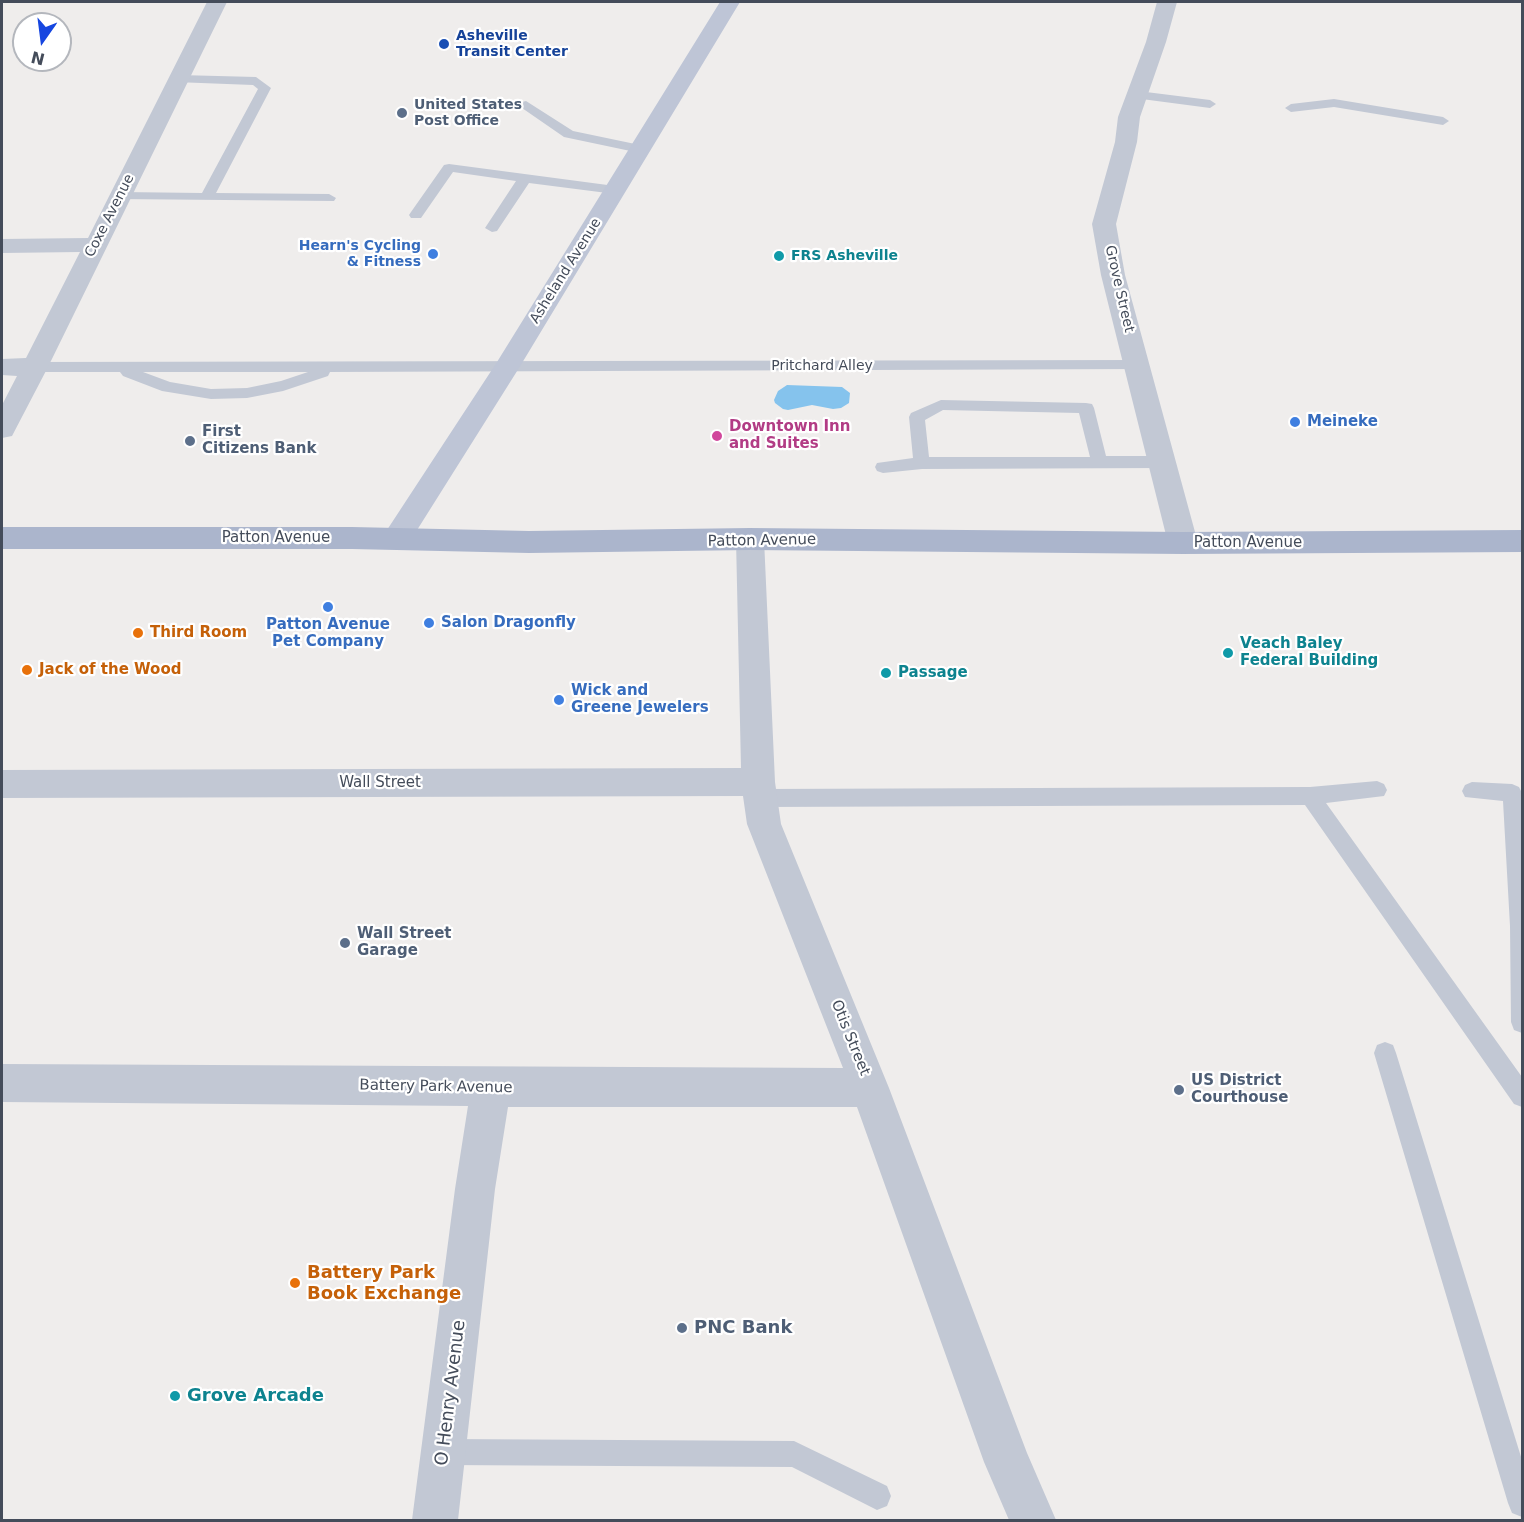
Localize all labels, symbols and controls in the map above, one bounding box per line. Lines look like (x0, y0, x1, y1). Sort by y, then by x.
north arrow (12, 12, 72, 72)
place label: Asheville Transit Center (456, 28, 568, 60)
marker: Asheville Transit Center (437, 37, 451, 51)
text: N (29, 47, 47, 69)
place label: United States Post Office (414, 97, 522, 130)
marker: United States Post Office (395, 106, 409, 120)
street label: Coxe Avenue (82, 172, 138, 260)
street label: Asheland Avenue (527, 215, 605, 327)
place label: Hearn's Cycling & Fitness (299, 238, 421, 270)
street label: Grove Street (1101, 244, 1137, 334)
marker: Hearn's Cycling & Fitness (426, 247, 440, 261)
place label: FRS Asheville (791, 248, 898, 264)
marker: FRS Asheville (772, 249, 786, 263)
street label: Pritchard Alley (771, 358, 873, 374)
place label: Meineke (1307, 413, 1378, 431)
marker: Meineke (1288, 415, 1302, 429)
place label: Downtown Inn and Suites (729, 418, 850, 453)
place label: First Citizens Bank (202, 423, 316, 458)
marker: Downtown Inn and Suites (710, 429, 724, 443)
marker: First Citizens Bank (183, 434, 197, 448)
street label: Patton Avenue (222, 529, 330, 547)
street label: Patton Avenue (708, 531, 816, 551)
street label: Patton Avenue (1194, 534, 1302, 552)
marker: Patton Avenue Pet Company (321, 600, 335, 614)
place label: Salon Dragonfly (441, 614, 576, 632)
place label: Patton Avenue Pet Company (266, 616, 390, 651)
marker: Salon Dragonfly (422, 616, 436, 630)
place label: Third Room (150, 624, 247, 642)
marker: Third Room (131, 626, 145, 640)
place label: Veach Baley Federal Building (1240, 635, 1378, 670)
marker: Veach Baley Federal Building (1221, 646, 1235, 660)
place label: Jack of the Wood (39, 661, 181, 679)
marker: Jack of the Wood (20, 663, 34, 677)
place label: Passage (898, 664, 968, 682)
marker: Passage (879, 666, 893, 680)
place label: Wick and Greene Jewelers (571, 682, 709, 717)
marker: Wick and Greene Jewelers (552, 693, 566, 707)
street label: Wall Street (339, 774, 421, 792)
place label: Wall Street Garage (357, 925, 452, 960)
marker: Wall Street Garage (338, 936, 352, 950)
street label: Otis Street (827, 998, 873, 1078)
place label: US District Courthouse (1191, 1072, 1288, 1107)
street label: Battery Park Avenue (359, 1077, 513, 1097)
marker: US District Courthouse (1172, 1083, 1186, 1097)
place label: Battery Park Book Exchange (307, 1262, 461, 1304)
marker: Battery Park Book Exchange (288, 1276, 302, 1290)
place label: PNC Bank (694, 1317, 792, 1339)
street label: O Henry Avenue (431, 1319, 471, 1467)
marker: PNC Bank (675, 1321, 689, 1335)
place label: Grove Arcade (187, 1385, 324, 1407)
marker: Grove Arcade (168, 1389, 182, 1403)

